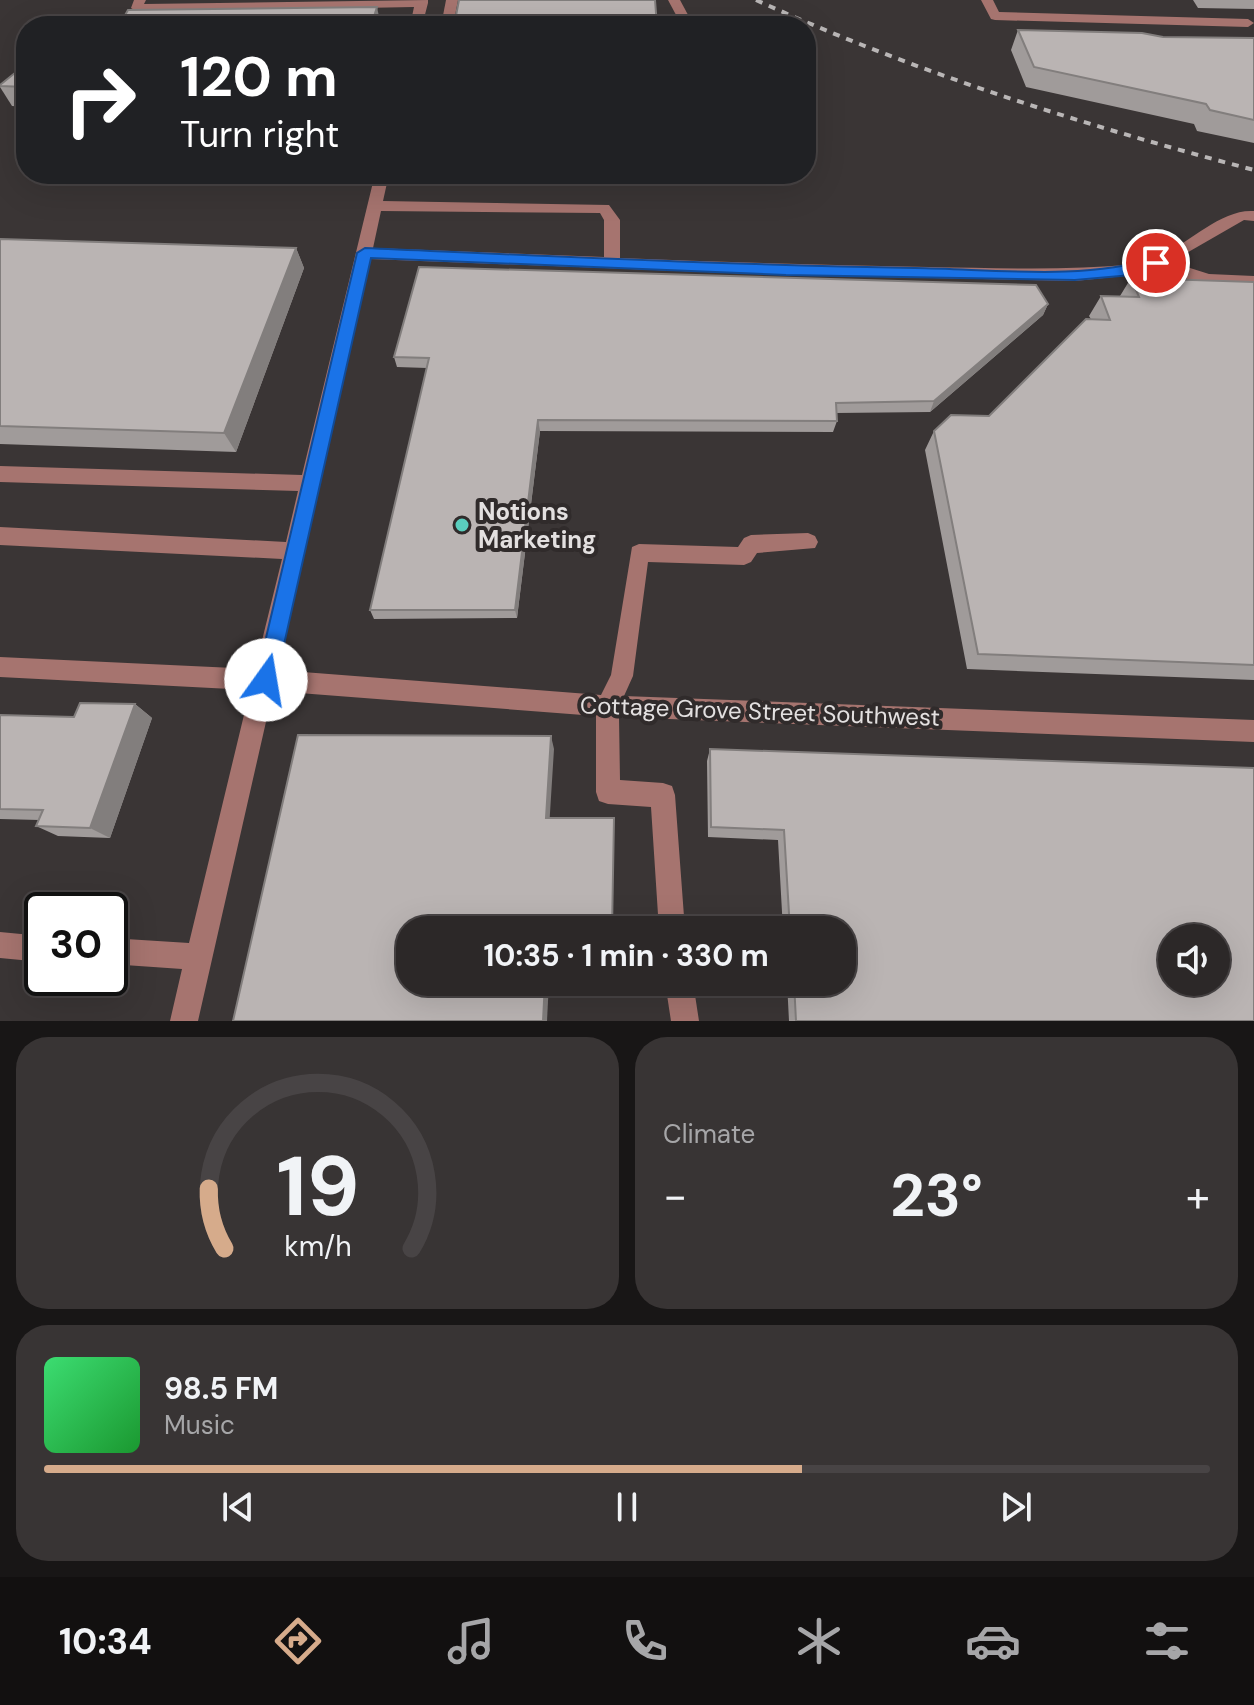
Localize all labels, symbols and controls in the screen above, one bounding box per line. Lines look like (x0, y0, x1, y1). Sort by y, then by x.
text: 120 m (180, 40, 338, 113)
icon: right (48, 48, 152, 152)
text: Turn right (180, 111, 339, 158)
pin (1122, 229, 1190, 297)
icon: arrive (1134, 241, 1178, 285)
place label: Notions Marketing (478, 496, 596, 555)
marker: Notions Marketing (453, 516, 471, 534)
position arrow (224, 638, 308, 722)
street label: Cottage Grove Street Southwest (580, 689, 940, 733)
speed limit sign: 30 (24, 892, 128, 996)
map controls (1158, 924, 1230, 996)
button: sound (1158, 924, 1230, 996)
text: 10:35 · 1 min · 330 m (483, 936, 769, 975)
text: Climate (663, 1117, 755, 1151)
text: 19 (276, 1132, 359, 1241)
text: 23° (890, 1156, 983, 1235)
text: − (663, 1167, 687, 1225)
text: + (1186, 1167, 1210, 1225)
text: km/h (284, 1228, 351, 1265)
text: 98.5 FM (164, 1369, 278, 1408)
text: Music (164, 1408, 235, 1442)
icon: previous (216, 1485, 260, 1529)
icon: pause (605, 1485, 649, 1529)
icon: next (994, 1485, 1038, 1529)
icon: directions (270, 1613, 326, 1669)
icon: music (443, 1613, 499, 1669)
icon: phone (617, 1613, 673, 1669)
icon: climate (791, 1613, 847, 1669)
icon: car (965, 1613, 1021, 1669)
icon: filters (1139, 1613, 1195, 1669)
text: 10:34 (59, 1618, 152, 1665)

